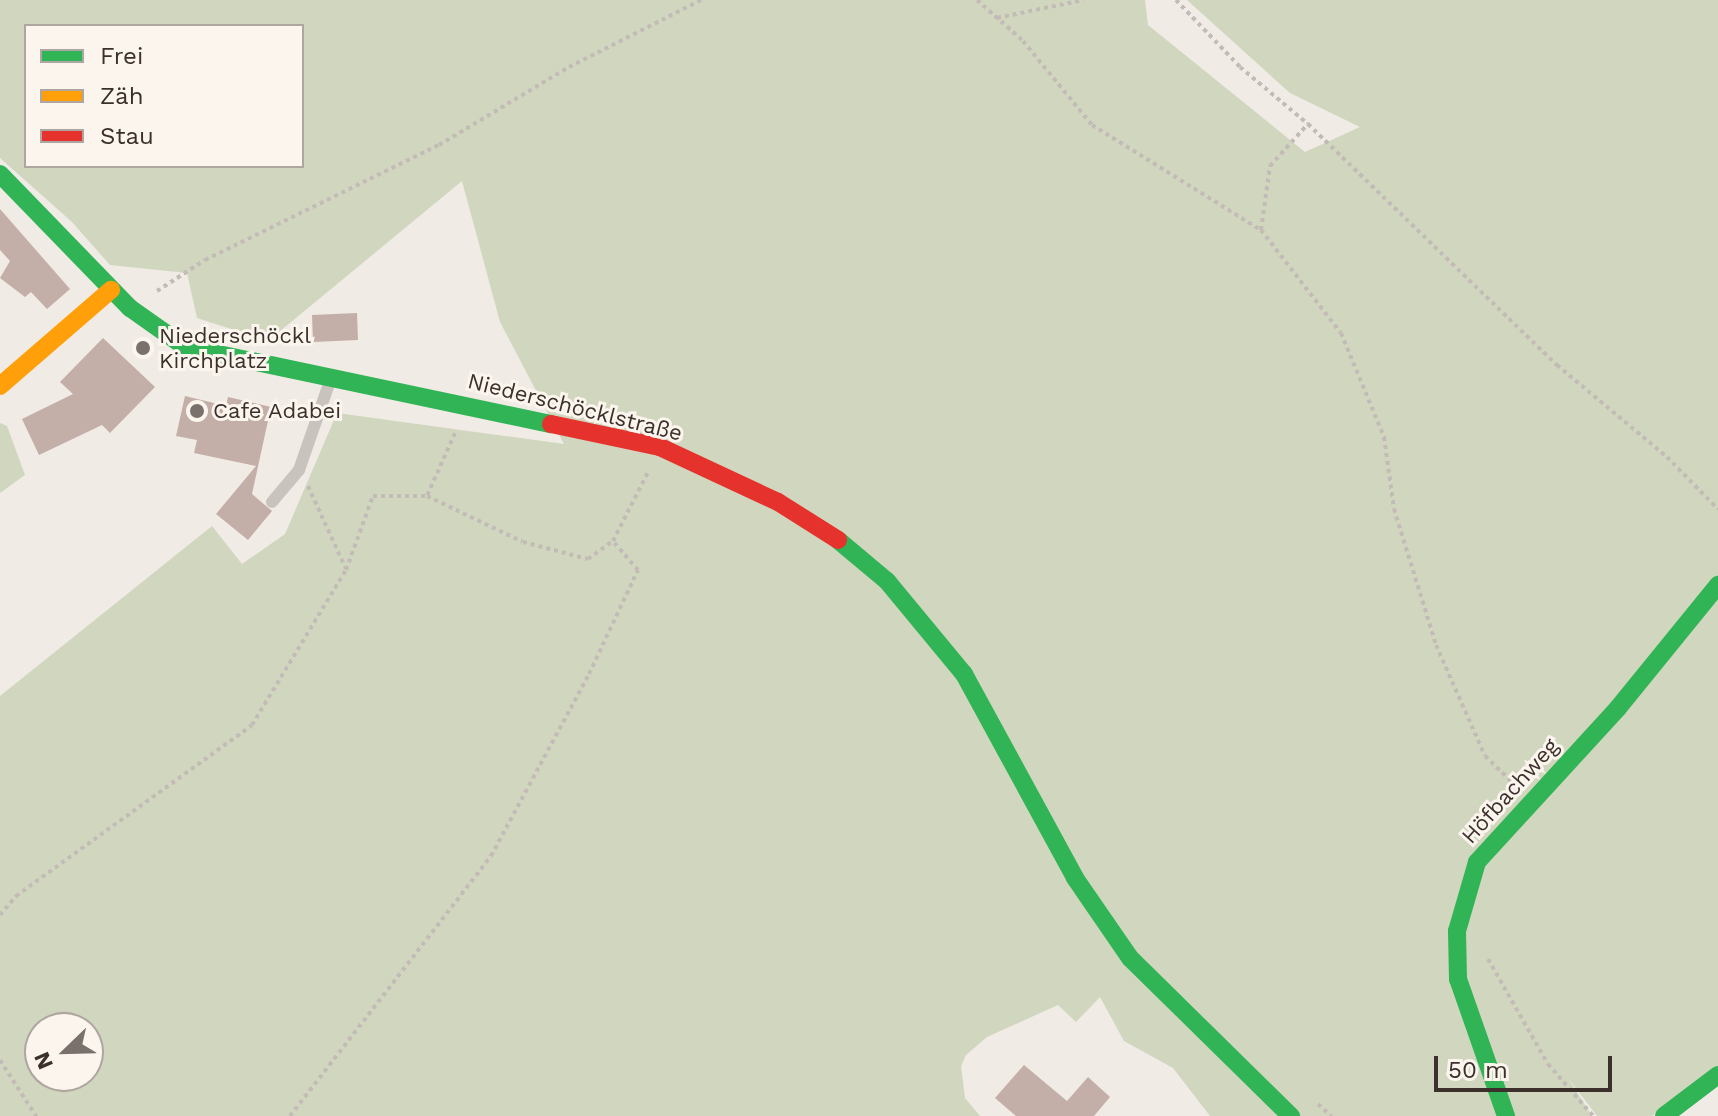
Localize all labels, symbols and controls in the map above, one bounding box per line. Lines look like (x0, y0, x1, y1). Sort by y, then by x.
legend (24, 24, 304, 168)
text: Frei (100, 42, 143, 70)
text: Zäh (100, 82, 144, 110)
text: Stau (100, 122, 154, 150)
place label: Niederschöckl Kirchplatz (159, 322, 311, 374)
marker: Niederschöckl Kirchplatz (134, 339, 152, 357)
street label: Niederschöcklstraße (465, 368, 685, 446)
place label: Cafe Adabei (213, 398, 342, 424)
marker: Cafe Adabei (188, 402, 206, 420)
street label: Höfbachweg (1456, 733, 1564, 849)
north arrow (24, 1012, 104, 1092)
scale bar (1438, 1040, 1616, 1090)
text: N (29, 1048, 58, 1073)
text: 50 m (1448, 1056, 1508, 1084)

